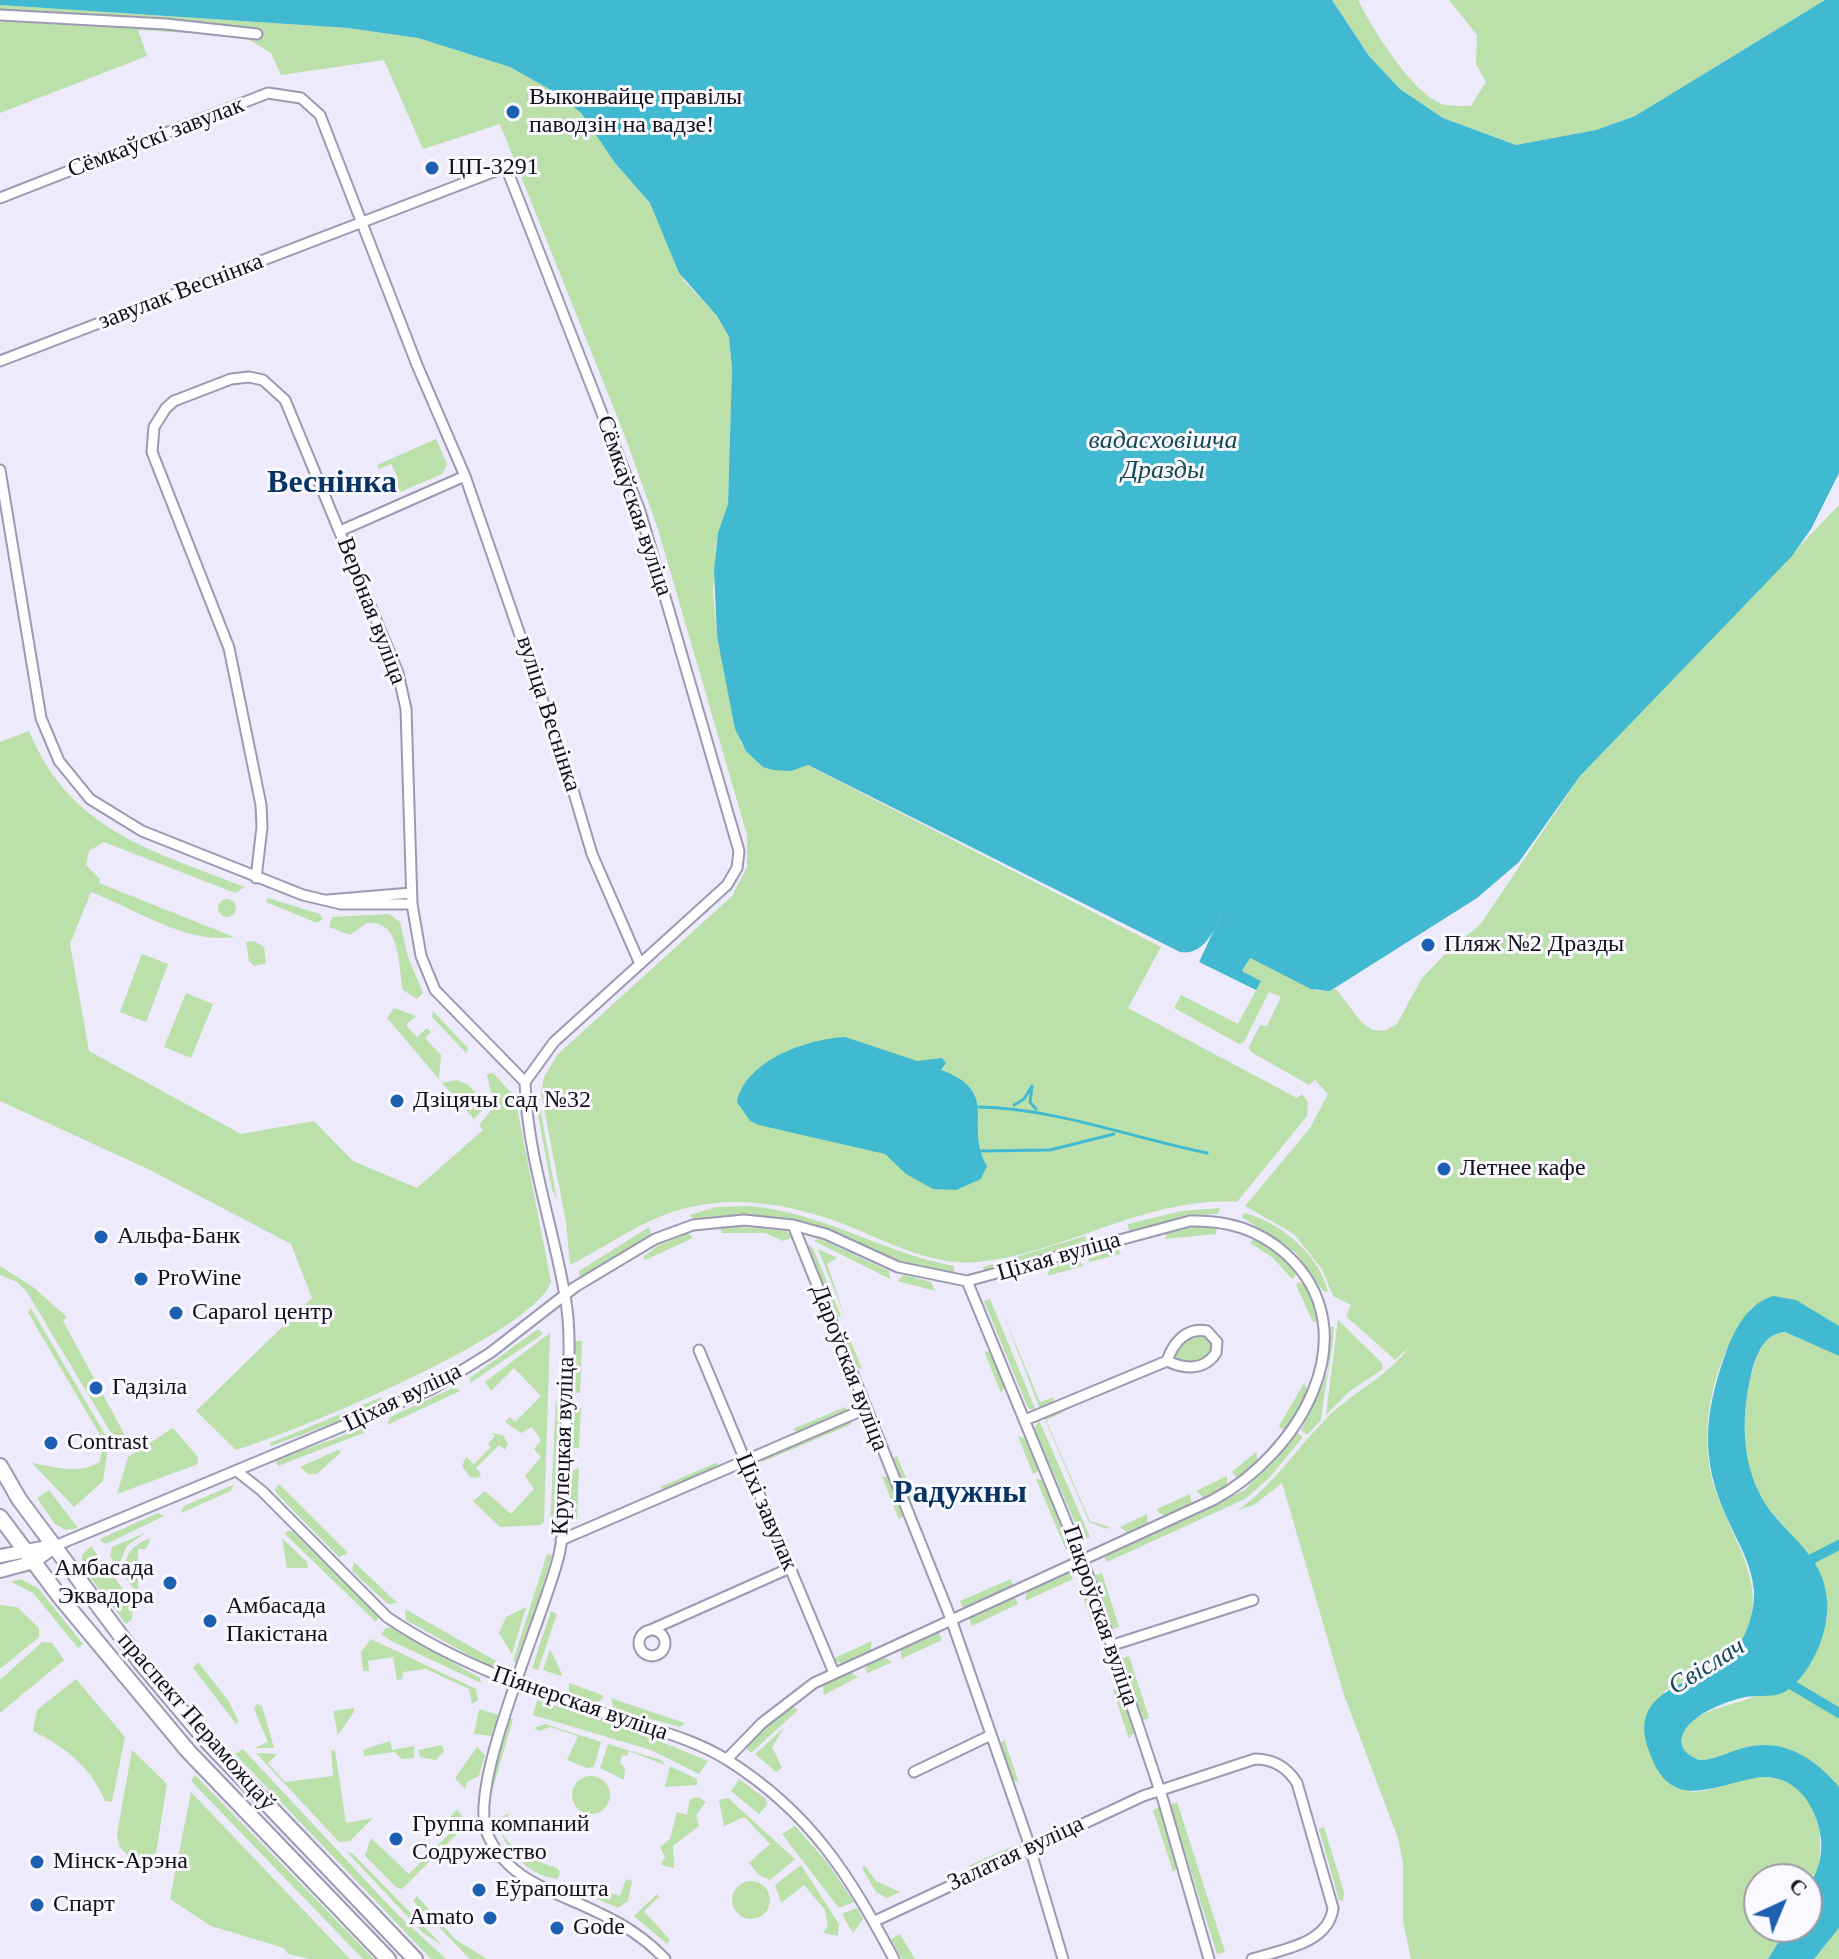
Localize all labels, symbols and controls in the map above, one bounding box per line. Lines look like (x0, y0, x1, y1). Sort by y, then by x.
place label: Выконвайце правілы паводзін на вадзе! (529, 84, 742, 140)
street label: Сёмкаўскі завулак (64, 91, 248, 185)
marker: Выконвайце правілы паводзін на вадзе! (504, 103, 522, 121)
place label: ЦП-3291 (448, 154, 539, 182)
marker: ЦП-3291 (423, 159, 441, 177)
street label: завулак Веснінка (95, 247, 267, 337)
street label: Сёмкаўская вуліца (590, 412, 678, 600)
water label: вадасховішча Дразды (1089, 425, 1237, 486)
district label: Веснінка (267, 465, 397, 503)
street label: Вербная вуліца (330, 533, 412, 689)
street label: вуліца Веснінка (509, 633, 587, 795)
place label: Пляж №2 Дразды (1444, 931, 1624, 959)
marker: Пляж №2 Дразды (1419, 936, 1437, 954)
place label: Дзіцячы сад №32 (413, 1087, 591, 1115)
marker: Дзіцячы сад №32 (388, 1092, 406, 1110)
place label: Летнее кафе (1460, 1155, 1586, 1183)
marker: Летнее кафе (1435, 1160, 1453, 1178)
place label: Альфа-Банк (117, 1223, 240, 1251)
street label: Ціхая вуліца (994, 1226, 1124, 1288)
marker: Альфа-Банк (92, 1228, 110, 1246)
place label: ProWine (157, 1265, 241, 1293)
marker: ProWine (132, 1270, 150, 1288)
street label: Дароўская вуліца (804, 1281, 894, 1455)
place label: Caparol центр (192, 1299, 333, 1327)
marker: Caparol центр (167, 1304, 185, 1322)
street label: Крупецкая вуліца (546, 1356, 582, 1536)
street label: Ціхая вуліца (340, 1357, 466, 1439)
place label: Гадзіла (112, 1374, 187, 1402)
marker: Гадзіла (87, 1379, 105, 1397)
place label: Contrast (67, 1429, 148, 1457)
marker: Contrast (42, 1434, 60, 1452)
street label: Ціхі завулак (728, 1449, 804, 1575)
district label: Радужны (893, 1475, 1027, 1513)
street label: Пакроўская вуліца (1056, 1522, 1144, 1710)
place label: Амбасада Эквадора (54, 1555, 154, 1611)
marker: Амбасада Эквадора (161, 1574, 179, 1592)
place label: Амбасада Пакістана (226, 1593, 328, 1649)
marker: Амбасада Пакістана (201, 1612, 219, 1630)
street label: праспект Пераможцаў (111, 1627, 281, 1817)
water label: Свіслач (1663, 1631, 1751, 1703)
street label: Піянерская вуліца (488, 1660, 672, 1748)
street label: Залатая вуліца (943, 1810, 1089, 1898)
place label: Группа компаний Содружество (412, 1811, 590, 1867)
marker: Группа компаний Содружество (387, 1830, 405, 1848)
place label: Мінск-Арэна (53, 1848, 188, 1876)
marker: Мінск-Арэна (28, 1853, 46, 1871)
north arrow (1743, 1863, 1823, 1943)
text: С (1784, 1872, 1813, 1901)
place label: Еўрапошта (495, 1876, 609, 1904)
marker: Еўрапошта (470, 1881, 488, 1899)
place label: Спарт (53, 1891, 115, 1919)
marker: Спарт (28, 1896, 46, 1914)
place label: Amato (409, 1904, 474, 1932)
marker: Amato (481, 1909, 499, 1927)
place label: Gode (573, 1914, 625, 1942)
marker: Gode (548, 1919, 566, 1937)

